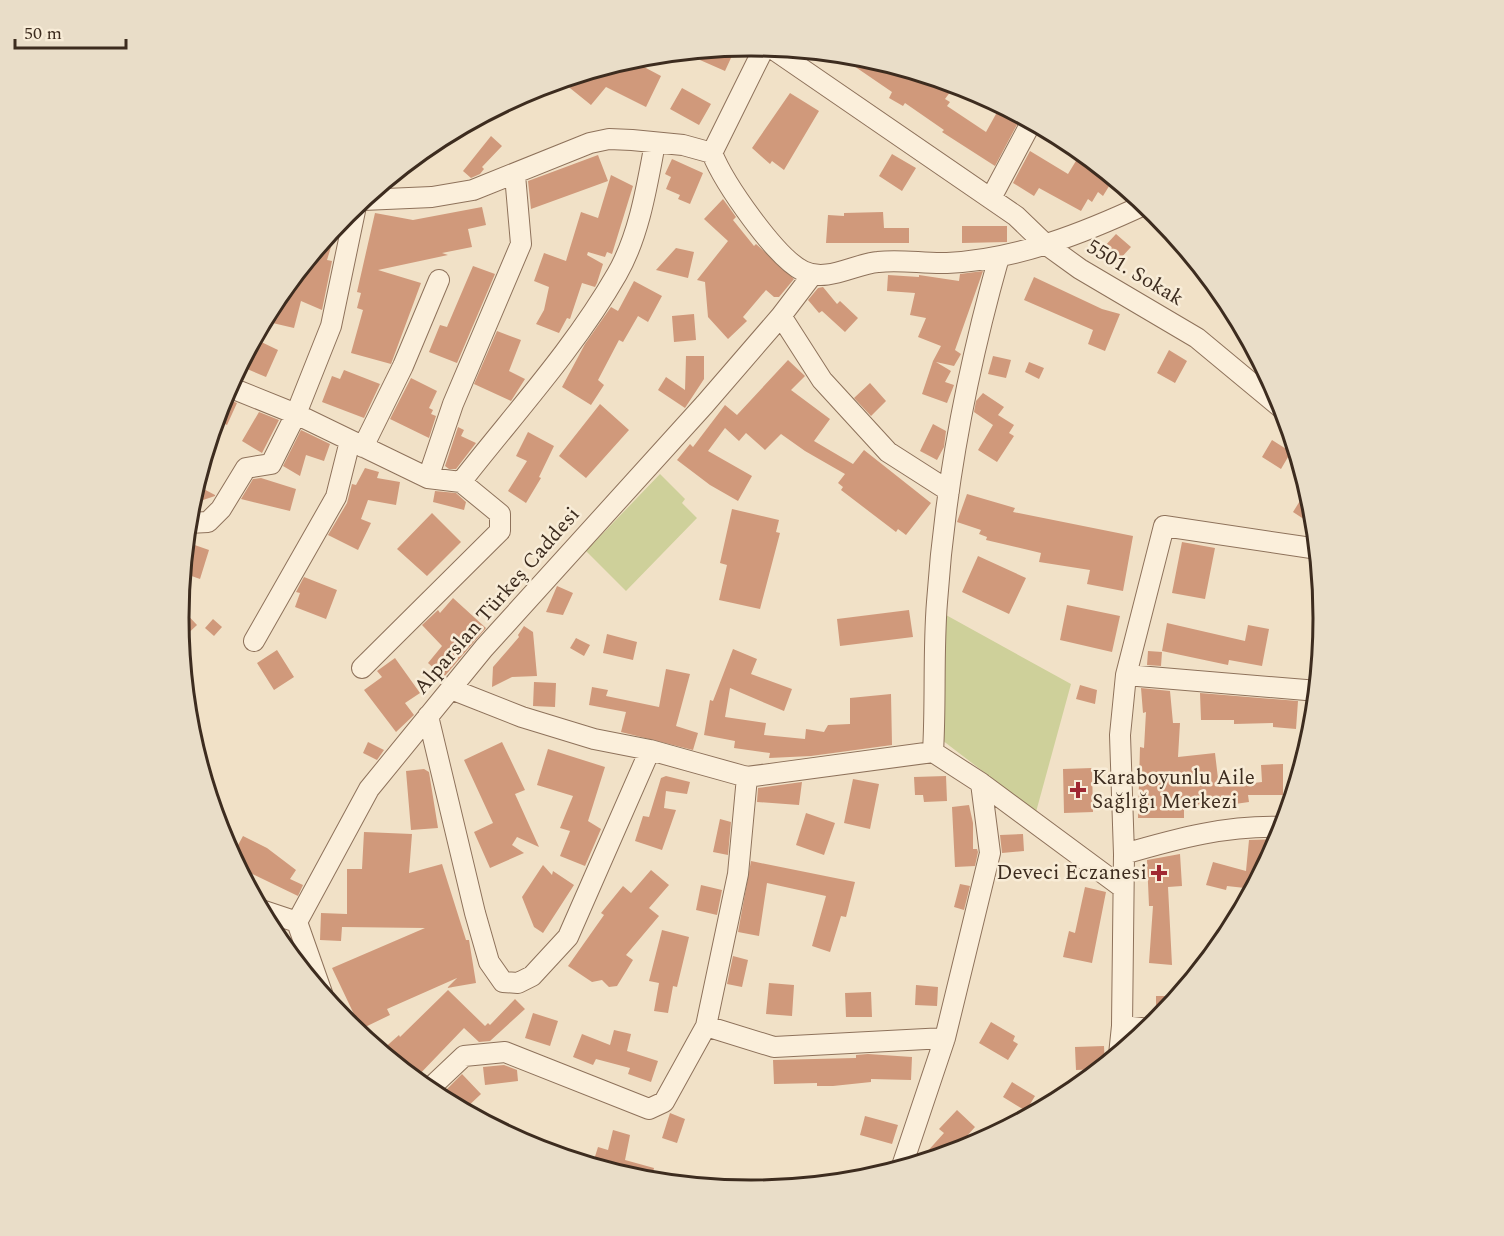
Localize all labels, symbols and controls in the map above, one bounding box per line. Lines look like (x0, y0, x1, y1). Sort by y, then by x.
scale bar (15, 12, 126, 50)
text: 50 m (24, 20, 62, 47)
street label: 5501. Sokak (1080, 231, 1190, 315)
street label: Alparslan Türkeş Caddesi (406, 500, 588, 702)
place label: Karaboyunlu Aile Sağlığı Merkezi (1092, 762, 1255, 818)
marker: Karaboyunlu Aile Sağlığı Merkezi (1069, 781, 1087, 799)
place label: Deveci Eczanesi (996, 857, 1147, 889)
marker: Deveci Eczanesi (1152, 866, 1166, 880)

